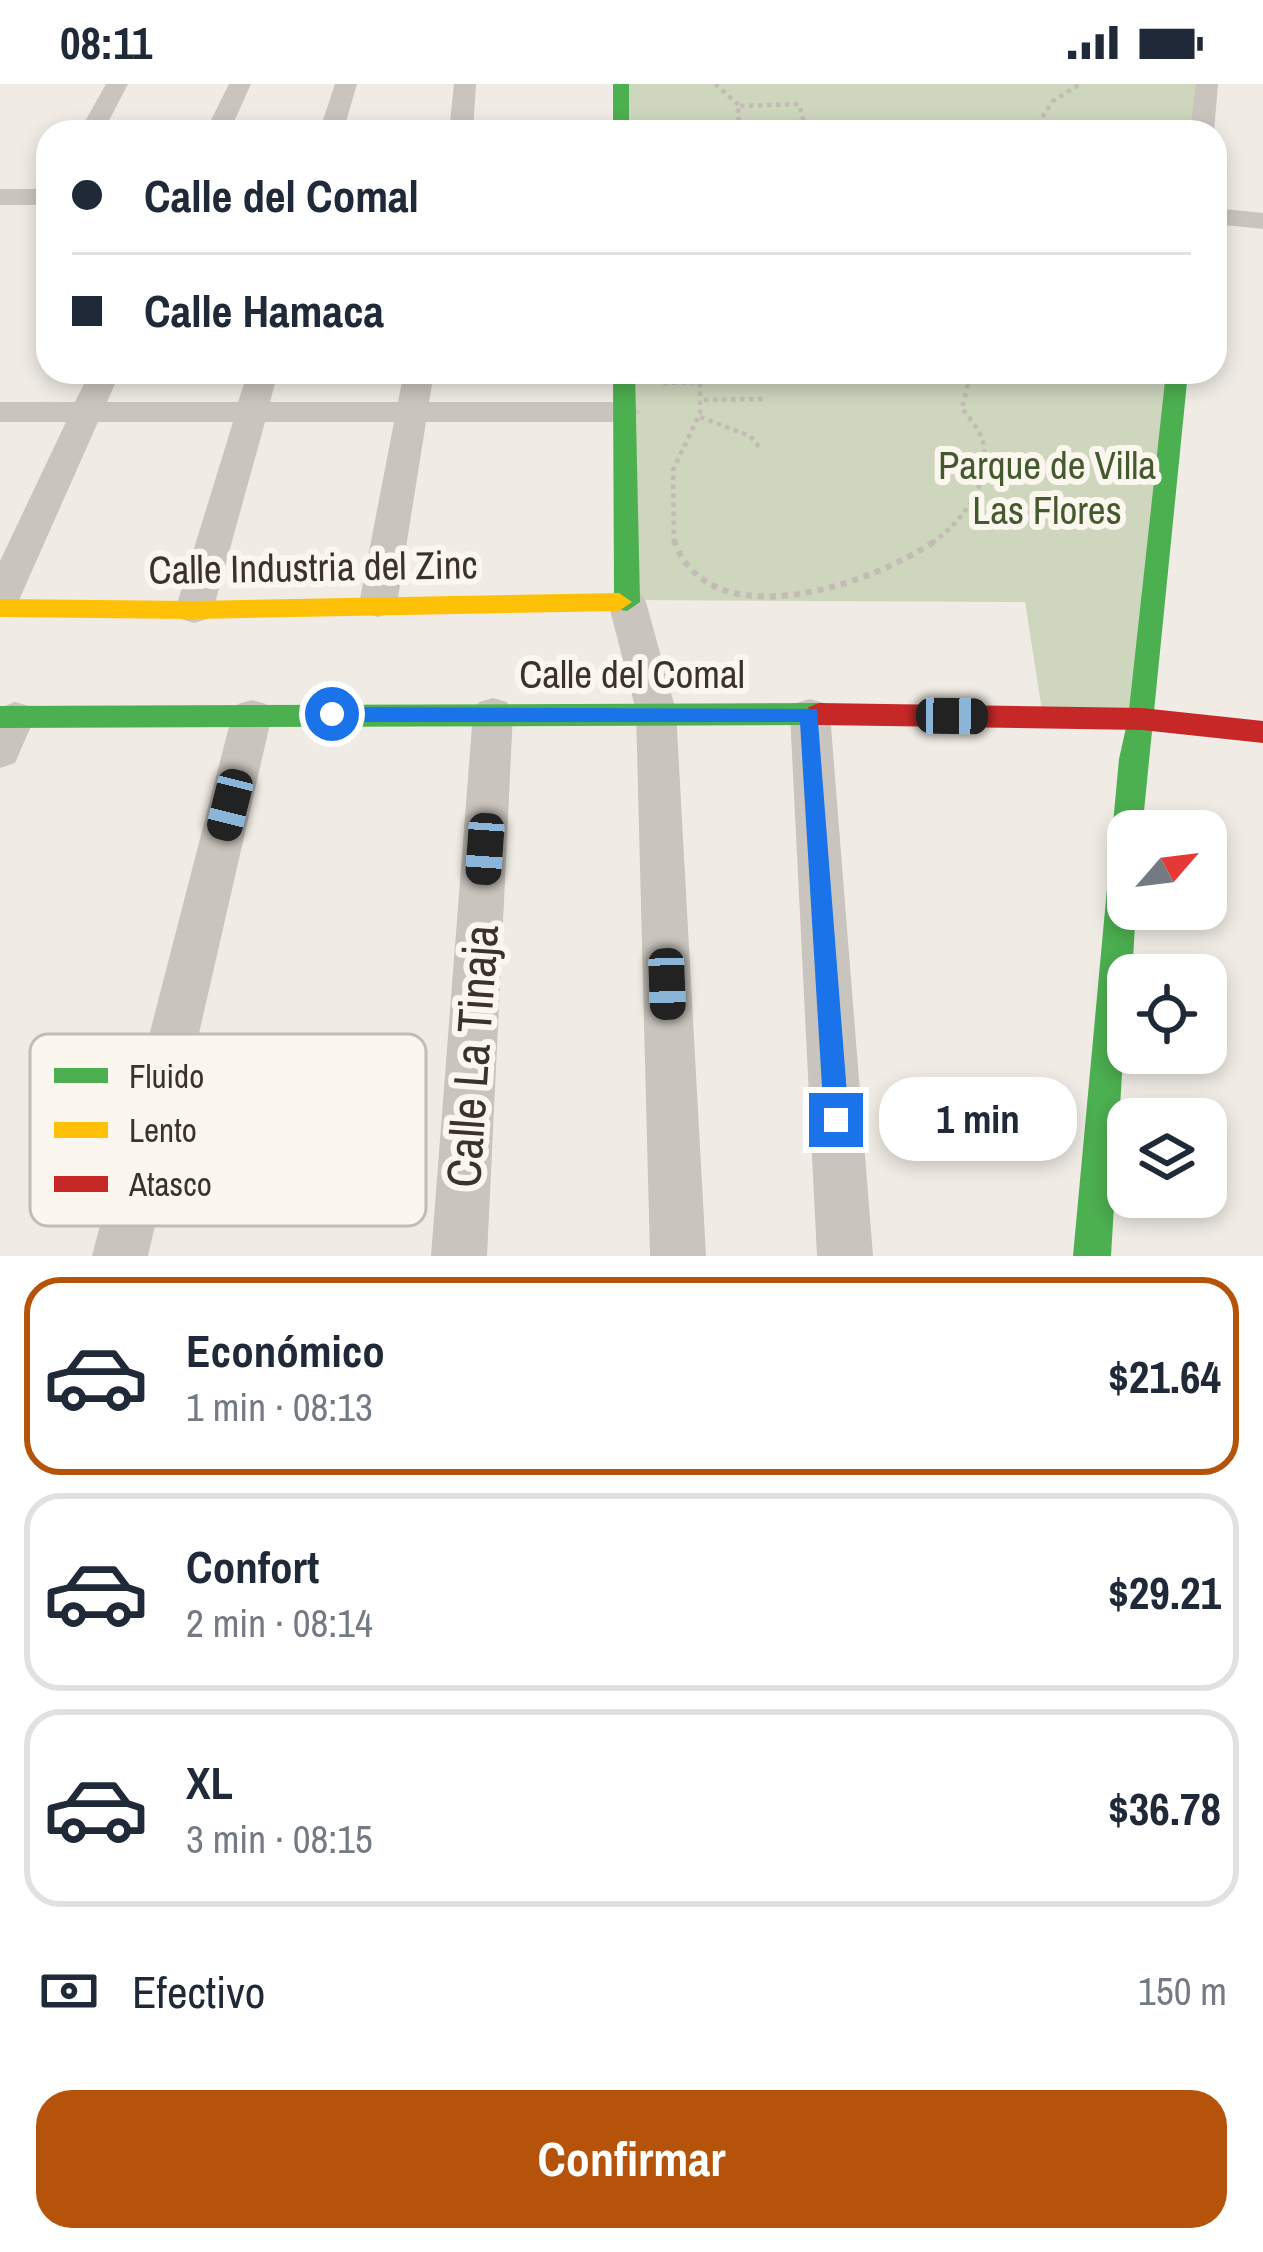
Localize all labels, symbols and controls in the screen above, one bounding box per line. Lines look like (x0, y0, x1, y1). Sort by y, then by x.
text: 08:11 (60, 12, 152, 73)
text: Calle del Comal (144, 165, 419, 226)
text: Calle Hamaca (144, 280, 384, 341)
park label: Parque de Villa Las Flores (938, 439, 1156, 536)
street label: Calle Industria del Zinc (148, 538, 478, 596)
street label: Calle del Comal (519, 648, 745, 700)
route start (305, 687, 359, 741)
car (916, 697, 988, 735)
car (204, 766, 256, 844)
north arrow (1107, 810, 1227, 930)
map controls (1107, 810, 1227, 1218)
car (465, 812, 505, 886)
street label: Calle La Tinaja (430, 922, 513, 1190)
car (648, 947, 686, 1021)
button: locate (1107, 954, 1227, 1074)
legend (30, 1034, 426, 1226)
text: Fluido (129, 1054, 204, 1098)
callout: 1 min (878, 1078, 1076, 1162)
route end (809, 1093, 863, 1147)
text: 1 min (936, 1093, 1020, 1145)
button: layers (1107, 1098, 1227, 1218)
text: Lento (129, 1108, 197, 1152)
text: Atasco (128, 1162, 212, 1206)
text: Económico (186, 1320, 385, 1381)
icon: car (42, 1322, 150, 1430)
text: $21.64 (1108, 1346, 1221, 1407)
text: 1 min · 08:13 (186, 1381, 373, 1433)
text: Confort (186, 1536, 319, 1597)
icon: car (42, 1538, 150, 1646)
text: $29.21 (1108, 1562, 1221, 1623)
text: 2 min · 08:14 (186, 1597, 373, 1649)
text: XL (186, 1752, 233, 1813)
icon: car (42, 1754, 150, 1862)
text: $36.78 (1108, 1778, 1221, 1839)
text: 3 min · 08:15 (186, 1813, 373, 1865)
icon: cash (36, 1958, 102, 2024)
text: Efectivo (132, 1961, 265, 2022)
text: 150 m (1138, 1965, 1227, 2017)
button: Confirmar (36, 2090, 1227, 2228)

